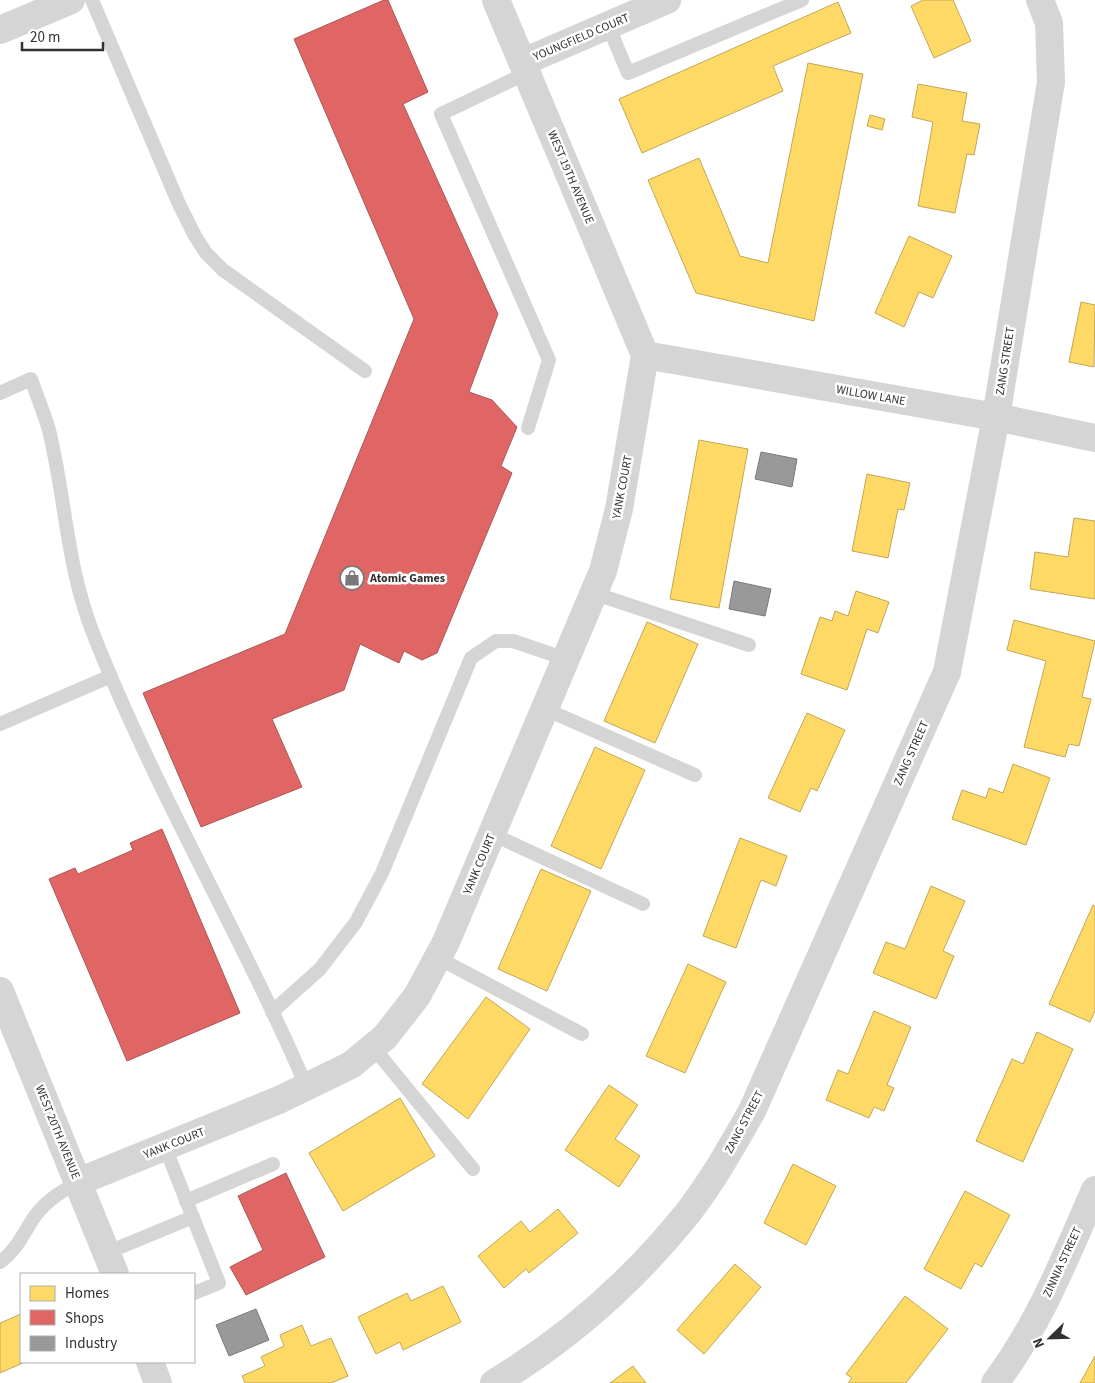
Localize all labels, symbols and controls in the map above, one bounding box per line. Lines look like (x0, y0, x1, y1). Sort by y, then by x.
street label: YOUNGFIELD COURT (530, 9, 632, 66)
scale bar (22, 20, 104, 52)
text: 20 m (30, 27, 60, 48)
street label: WEST 19TH AVENUE (543, 128, 598, 227)
street label: ZANG STREET (992, 325, 1019, 396)
street label: WILLOW LANE (835, 381, 907, 410)
street label: YANK COURT (608, 453, 637, 521)
shop icon: Atomic Games (339, 565, 365, 591)
place label: Atomic Games (369, 570, 445, 587)
street label: ZANG STREET (890, 718, 933, 788)
street label: YANK COURT (459, 831, 500, 898)
street label: WEST 20TH AVENUE (31, 1083, 84, 1182)
street label: ZANG STREET (721, 1087, 768, 1157)
street label: YANK COURT (140, 1123, 208, 1164)
street label: ZINNIA STREET (1039, 1224, 1086, 1300)
legend (20, 1273, 195, 1363)
text: Homes (65, 1283, 109, 1304)
text: Shops (65, 1308, 104, 1329)
north arrow (1025, 1313, 1075, 1363)
text: Industry (65, 1333, 117, 1354)
text: N (1028, 1334, 1050, 1351)

